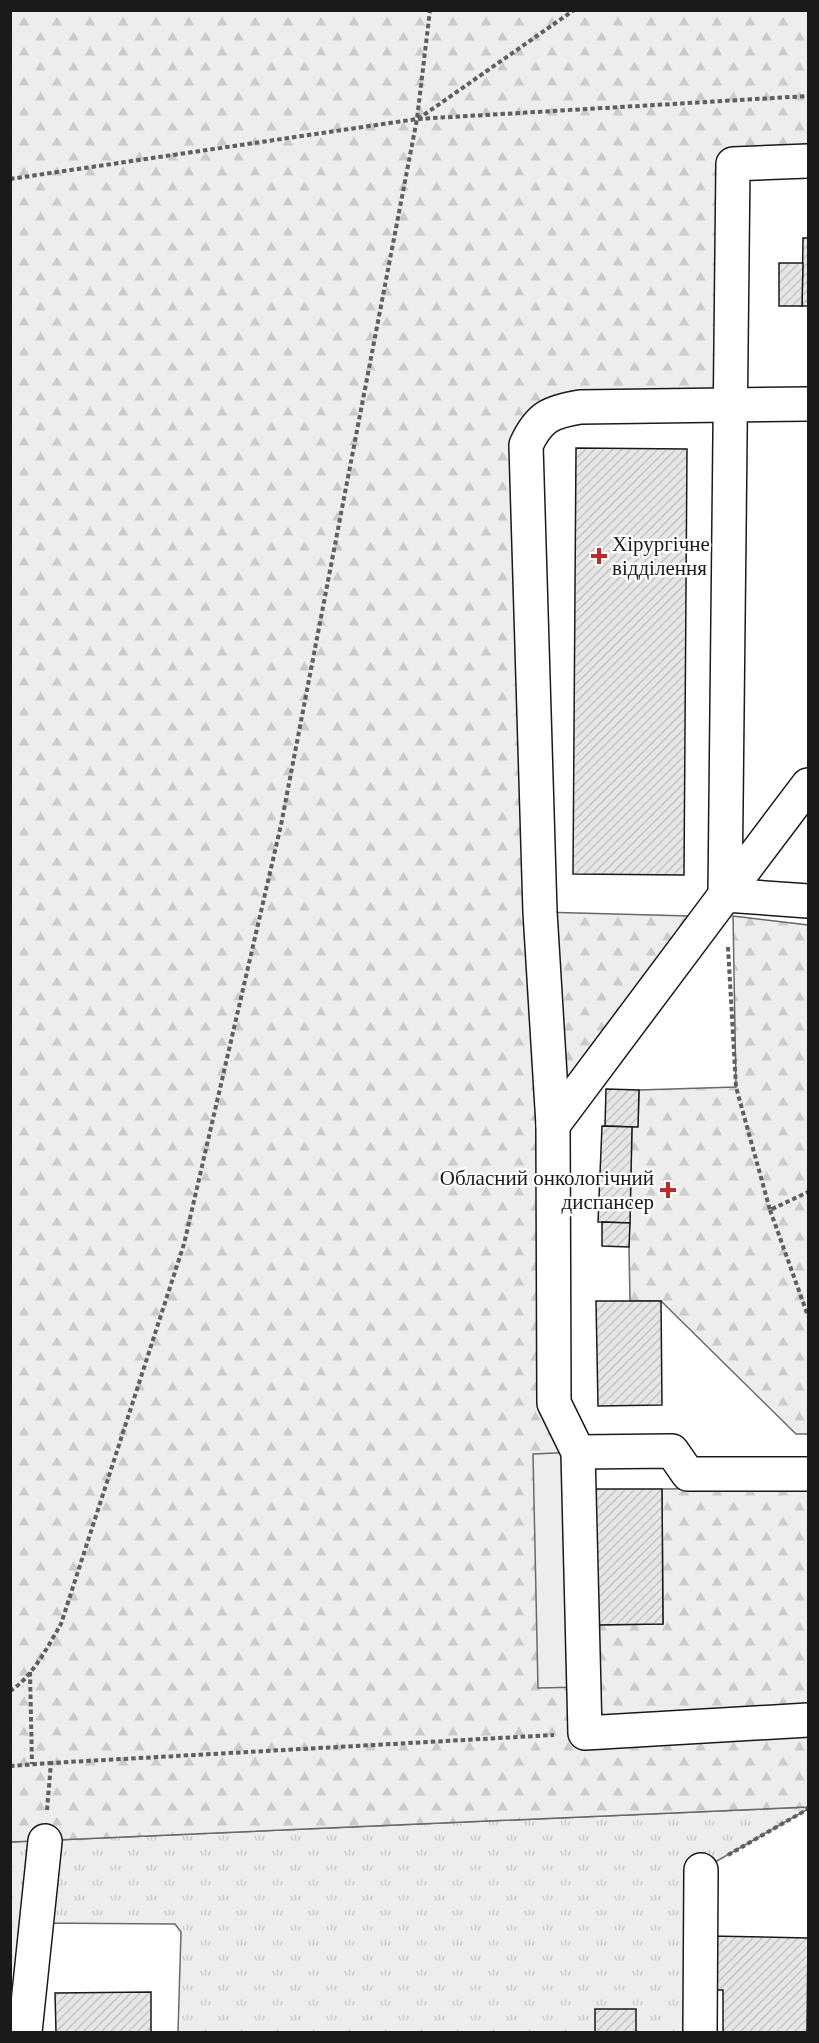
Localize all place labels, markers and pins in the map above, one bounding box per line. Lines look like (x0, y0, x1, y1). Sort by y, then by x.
place label: Хірургічне відділення (612, 532, 710, 580)
marker: Хірургічне відділення (590, 547, 608, 565)
place label: Обласний онкологічний диспансер (440, 1166, 654, 1214)
marker: Обласний онкологічний диспансер (659, 1181, 677, 1199)

